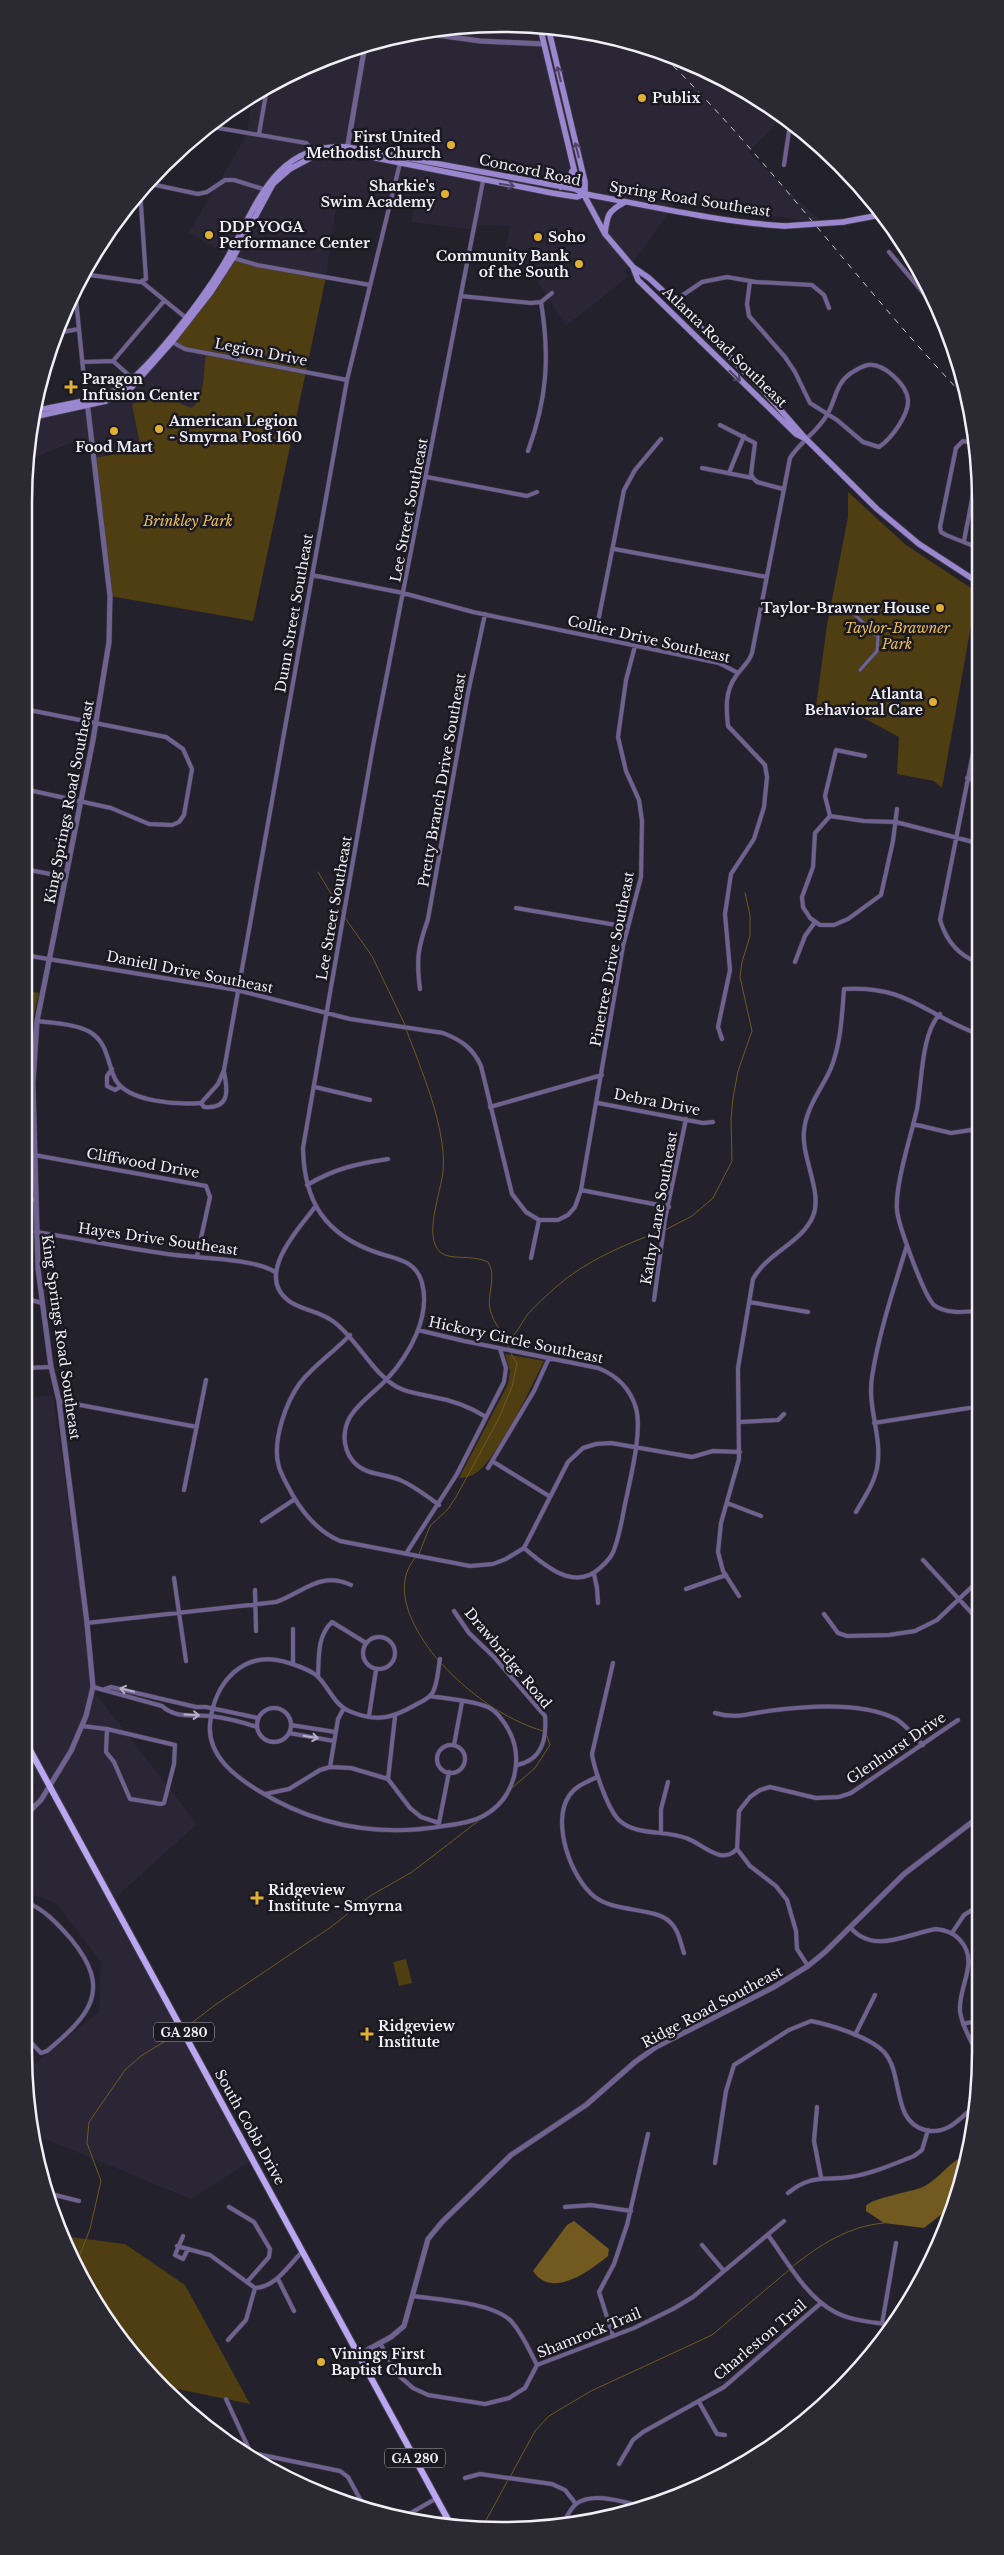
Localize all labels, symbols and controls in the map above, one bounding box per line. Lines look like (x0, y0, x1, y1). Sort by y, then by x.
one-way arrow (554, 66, 563, 82)
place label: Publix (652, 89, 701, 107)
marker: Publix (636, 92, 648, 104)
place label: First United Methodist Church (306, 128, 441, 162)
marker: First United Methodist Church (445, 139, 457, 151)
one-way arrow (572, 142, 581, 158)
street label: Concord Road (477, 150, 583, 190)
place label: Sharkie's Swim Academy (321, 177, 436, 211)
street label: Spring Road Southeast (608, 177, 773, 221)
one-way arrow (498, 180, 514, 190)
marker: Sharkie's Swim Academy (439, 188, 451, 200)
place label: DDP YOGA Performance Center (219, 218, 370, 252)
place label: Soho (548, 228, 586, 246)
marker: DDP YOGA Performance Center (203, 229, 215, 241)
marker: Soho (532, 231, 544, 243)
place label: Community Bank of the South (436, 247, 570, 281)
marker: Community Bank of the South (573, 258, 585, 270)
street label: Atlanta Road Southeast (658, 282, 791, 412)
street label: Legion Drive (213, 334, 309, 370)
place label: Paragon Infusion Center (82, 370, 199, 404)
one-way arrow (729, 370, 741, 382)
marker: Paragon Infusion Center (64, 380, 78, 394)
place label: American Legion - Smyrna Post 160 (168, 412, 302, 446)
marker: American Legion - Smyrna Post 160 (153, 423, 165, 435)
marker: Food Mart (108, 425, 120, 437)
street label: Lee Street Southeast (386, 436, 432, 584)
place label: Food Mart (75, 438, 153, 456)
park label: Brinkley Park (142, 512, 233, 530)
street label: Dunn Street Southeast (271, 531, 317, 694)
place label: Taylor-Brawner House (761, 599, 930, 617)
marker: Taylor-Brawner House (934, 602, 946, 614)
street label: Collier Drive Southeast (566, 611, 733, 667)
park label: Taylor-Brawner Park (844, 619, 951, 653)
street label: Pretty Branch Drive Southeast (414, 671, 470, 889)
place label: Atlanta Behavioral Care (805, 685, 923, 719)
marker: Atlanta Behavioral Care (927, 696, 939, 708)
street label: King Springs Road Southeast (40, 698, 98, 905)
street label: Lee Street Southeast (312, 834, 356, 982)
street label: Pinetree Drive Southeast (586, 869, 638, 1048)
street label: Daniell Drive Southeast (105, 947, 276, 997)
street label: Debra Drive (612, 1085, 702, 1119)
street label: Kathy Lane Southeast (637, 1129, 681, 1286)
street label: Cliffwood Drive (85, 1144, 201, 1182)
street label: Hayes Drive Southeast (77, 1219, 240, 1259)
street label: King Springs Road Southeast (38, 1233, 84, 1441)
street label: Hickory Circle Southeast (427, 1313, 606, 1367)
street label: Drawbridge Road (461, 1604, 556, 1713)
one-way arrow (119, 1685, 135, 1694)
street label: Glenhurst Drive (843, 1708, 949, 1788)
one-way arrow (184, 1711, 200, 1720)
one-way arrow (303, 1732, 319, 1742)
place label: Ridgeview Institute - Smyrna (268, 1881, 402, 1915)
marker: Ridgeview Institute - Smyrna (250, 1891, 264, 1905)
street label: Ridge Road Southeast (639, 1962, 786, 2052)
place label: Ridgeview Institute (378, 2017, 455, 2051)
road number: GA 280 (154, 2022, 214, 2041)
marker: Ridgeview Institute (360, 2027, 374, 2041)
street label: South Cobb Drive (211, 2066, 289, 2188)
street label: Charleston Trail (710, 2296, 811, 2384)
street label: Shamrock Trail (534, 2304, 644, 2362)
place label: Vinings First Baptist Church (330, 2345, 442, 2379)
marker: Vinings First Baptist Church (315, 2356, 327, 2368)
road number: GA 280 (385, 2448, 445, 2468)

